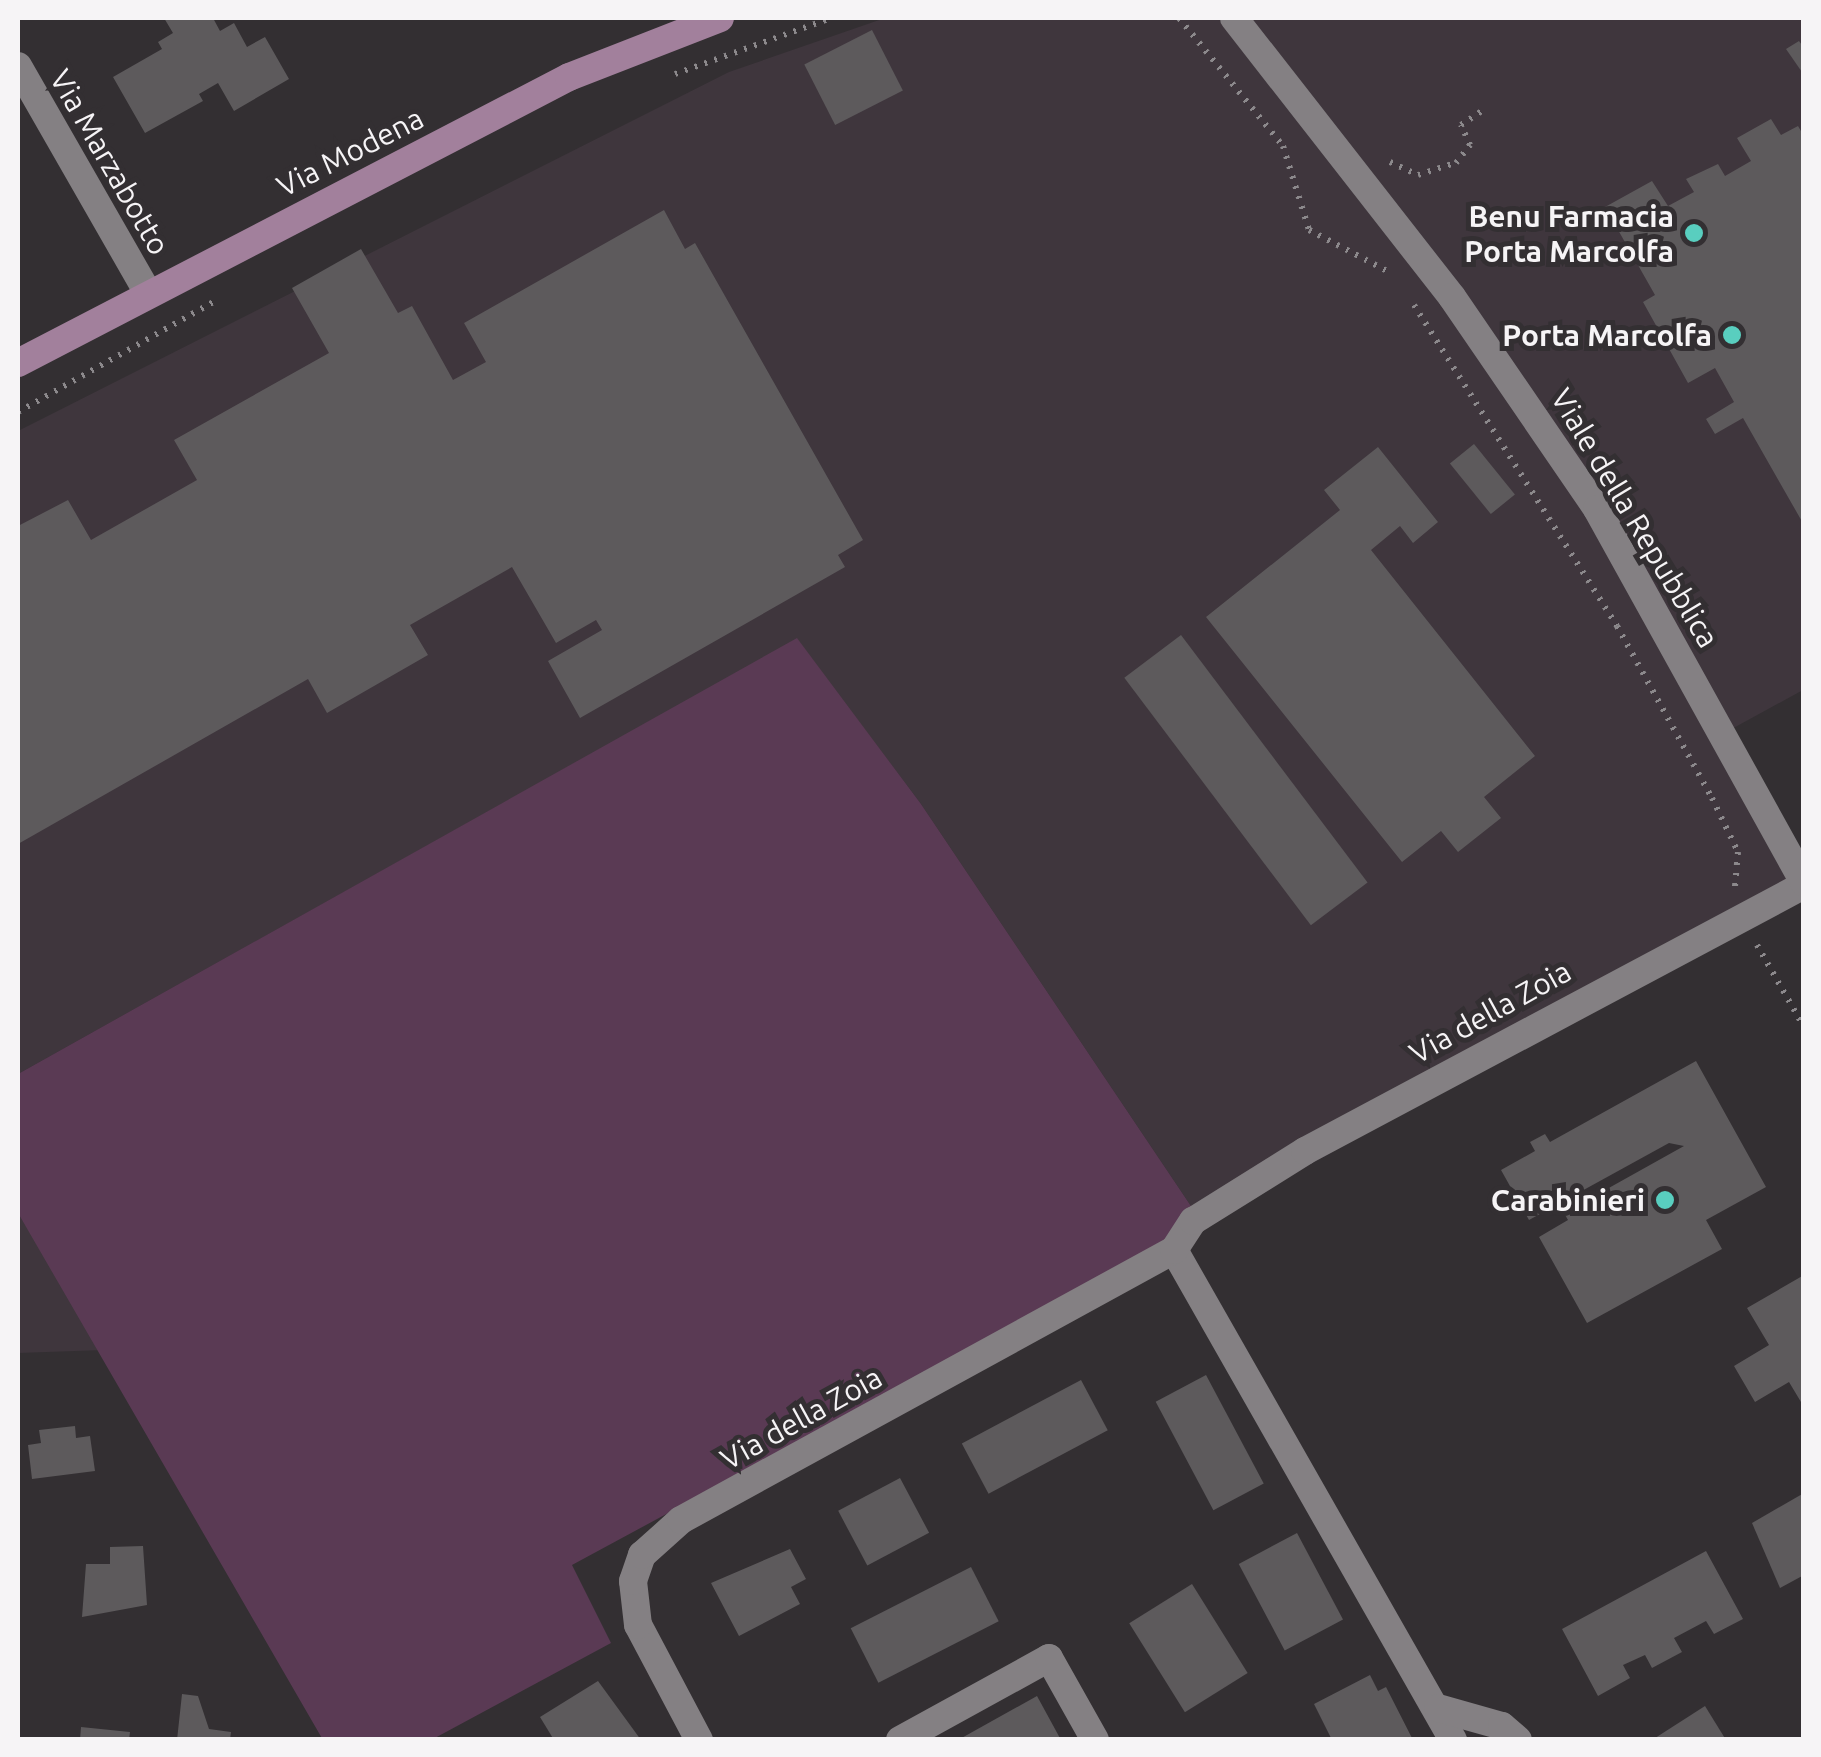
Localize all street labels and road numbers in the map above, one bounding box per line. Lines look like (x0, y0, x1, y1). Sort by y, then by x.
street label: Via Marzabotto (42, 63, 178, 261)
street label: Via Modena (271, 100, 429, 204)
street label: Viale della Repubblica (1543, 382, 1727, 654)
street label: Via della Zoia (1403, 953, 1577, 1071)
street label: Via della Zoia (714, 1359, 888, 1477)

